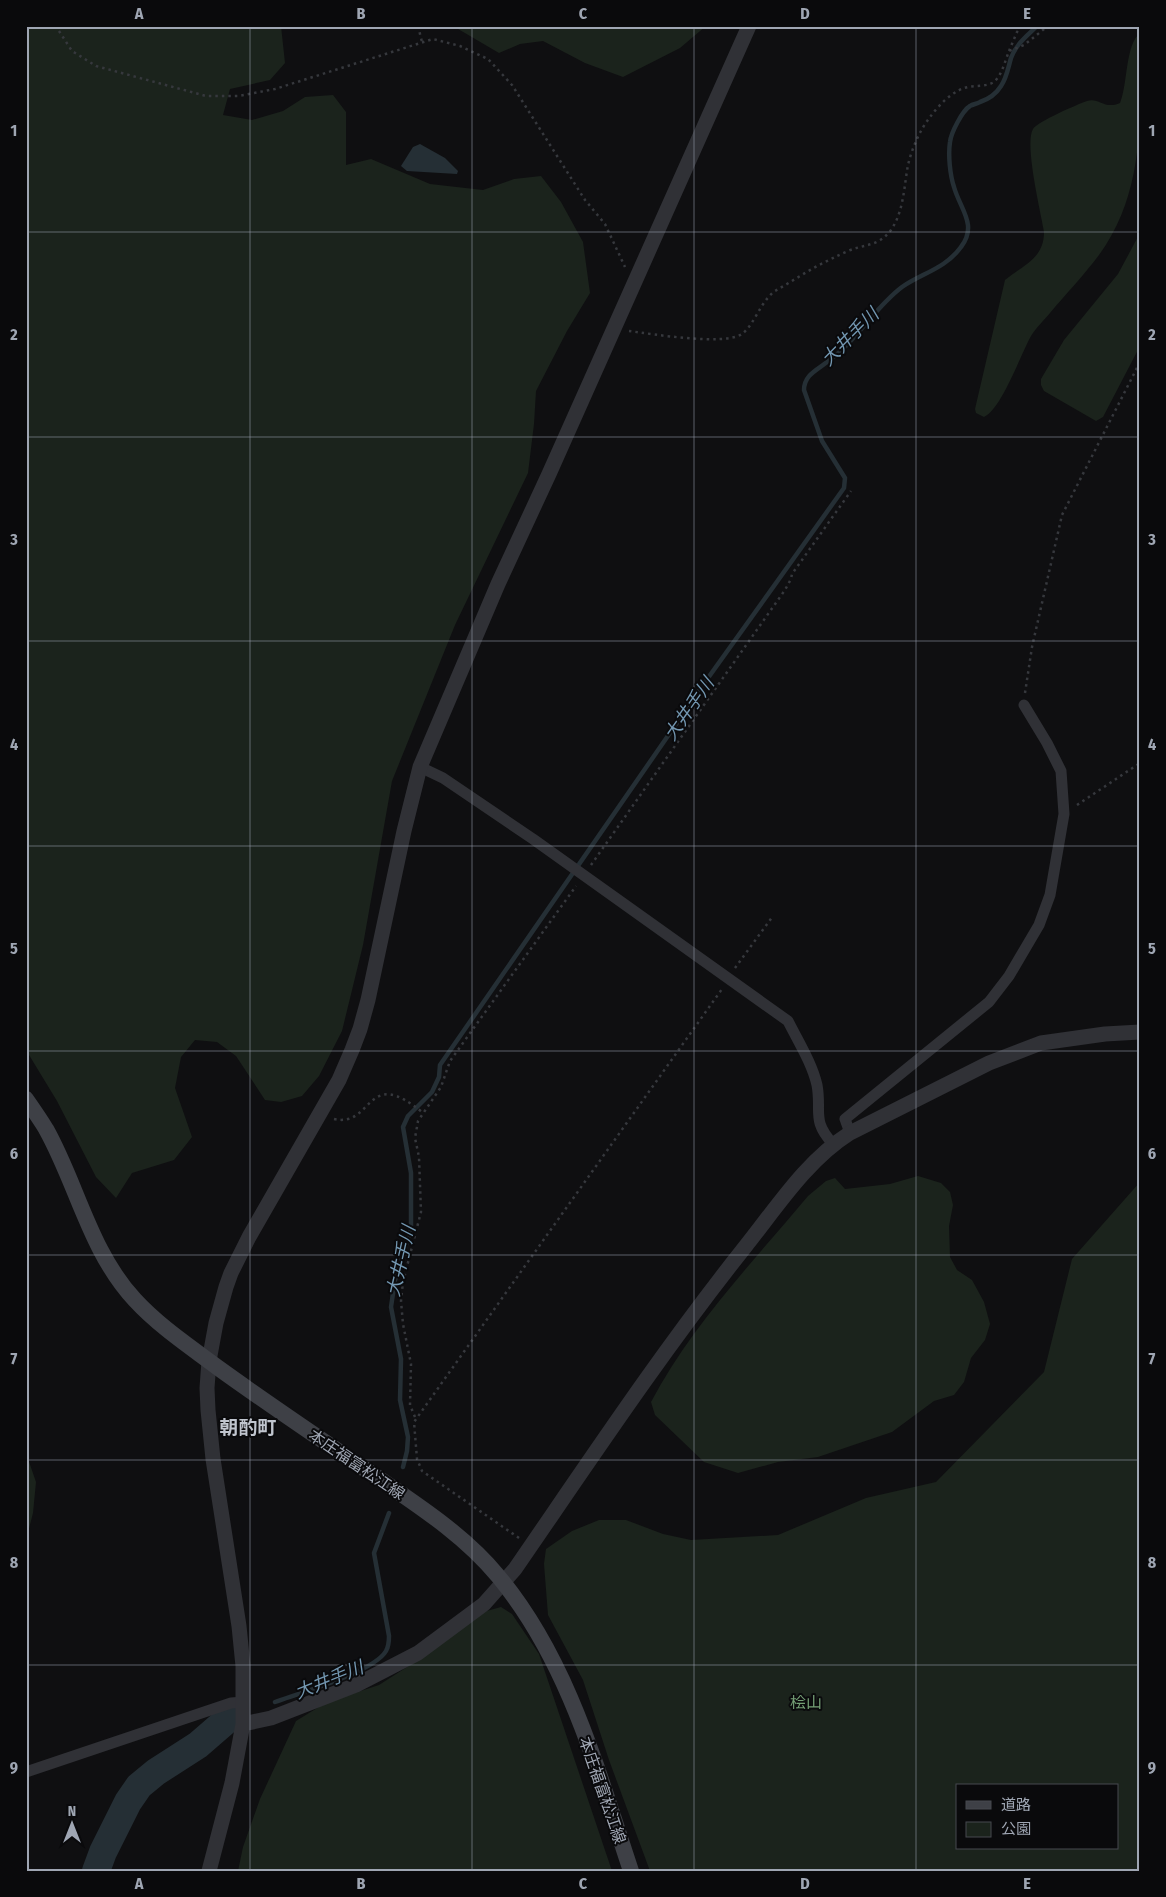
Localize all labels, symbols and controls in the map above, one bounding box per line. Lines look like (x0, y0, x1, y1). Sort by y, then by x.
text: A (134, 4, 144, 23)
text: B (357, 4, 366, 23)
text: C (579, 4, 588, 23)
text: D (800, 4, 810, 23)
text: E (1023, 4, 1031, 23)
text: 1 (11, 121, 17, 140)
text: 1 (1149, 121, 1155, 140)
water label: 大井手川 (817, 302, 885, 370)
text: 2 (9, 325, 18, 344)
text: 2 (1147, 325, 1156, 344)
text: 3 (9, 530, 18, 549)
text: 3 (1147, 530, 1156, 549)
water label: 大井手川 (659, 672, 720, 745)
text: 4 (10, 735, 18, 754)
text: 4 (1148, 735, 1156, 754)
text: 5 (10, 939, 18, 958)
text: 5 (1148, 939, 1156, 958)
text: 6 (10, 1144, 18, 1163)
text: 6 (1148, 1144, 1156, 1163)
water label: 大井手川 (382, 1221, 420, 1299)
text: 7 (11, 1349, 18, 1368)
text: 7 (1149, 1349, 1156, 1368)
district label: 朝酌町 (219, 1416, 277, 1439)
street label: 本庄福富松江線 (305, 1425, 408, 1504)
text: 8 (10, 1553, 19, 1572)
text: 8 (1148, 1553, 1157, 1572)
water label: 大井手川 (292, 1656, 368, 1704)
park label: 桧山 (790, 1693, 822, 1712)
street label: 本庄福富松江線 (575, 1734, 630, 1846)
text: 9 (10, 1758, 18, 1777)
text: 9 (1148, 1758, 1156, 1777)
legend (956, 1784, 1118, 1850)
text: 道路 (1001, 1796, 1031, 1814)
north arrow (48, 1800, 98, 1850)
text: N (68, 1803, 76, 1820)
text: 公園 (1001, 1820, 1031, 1838)
text: A (134, 1874, 144, 1893)
text: B (357, 1874, 366, 1893)
text: C (579, 1874, 588, 1893)
text: D (800, 1874, 810, 1893)
text: E (1023, 1874, 1031, 1893)

